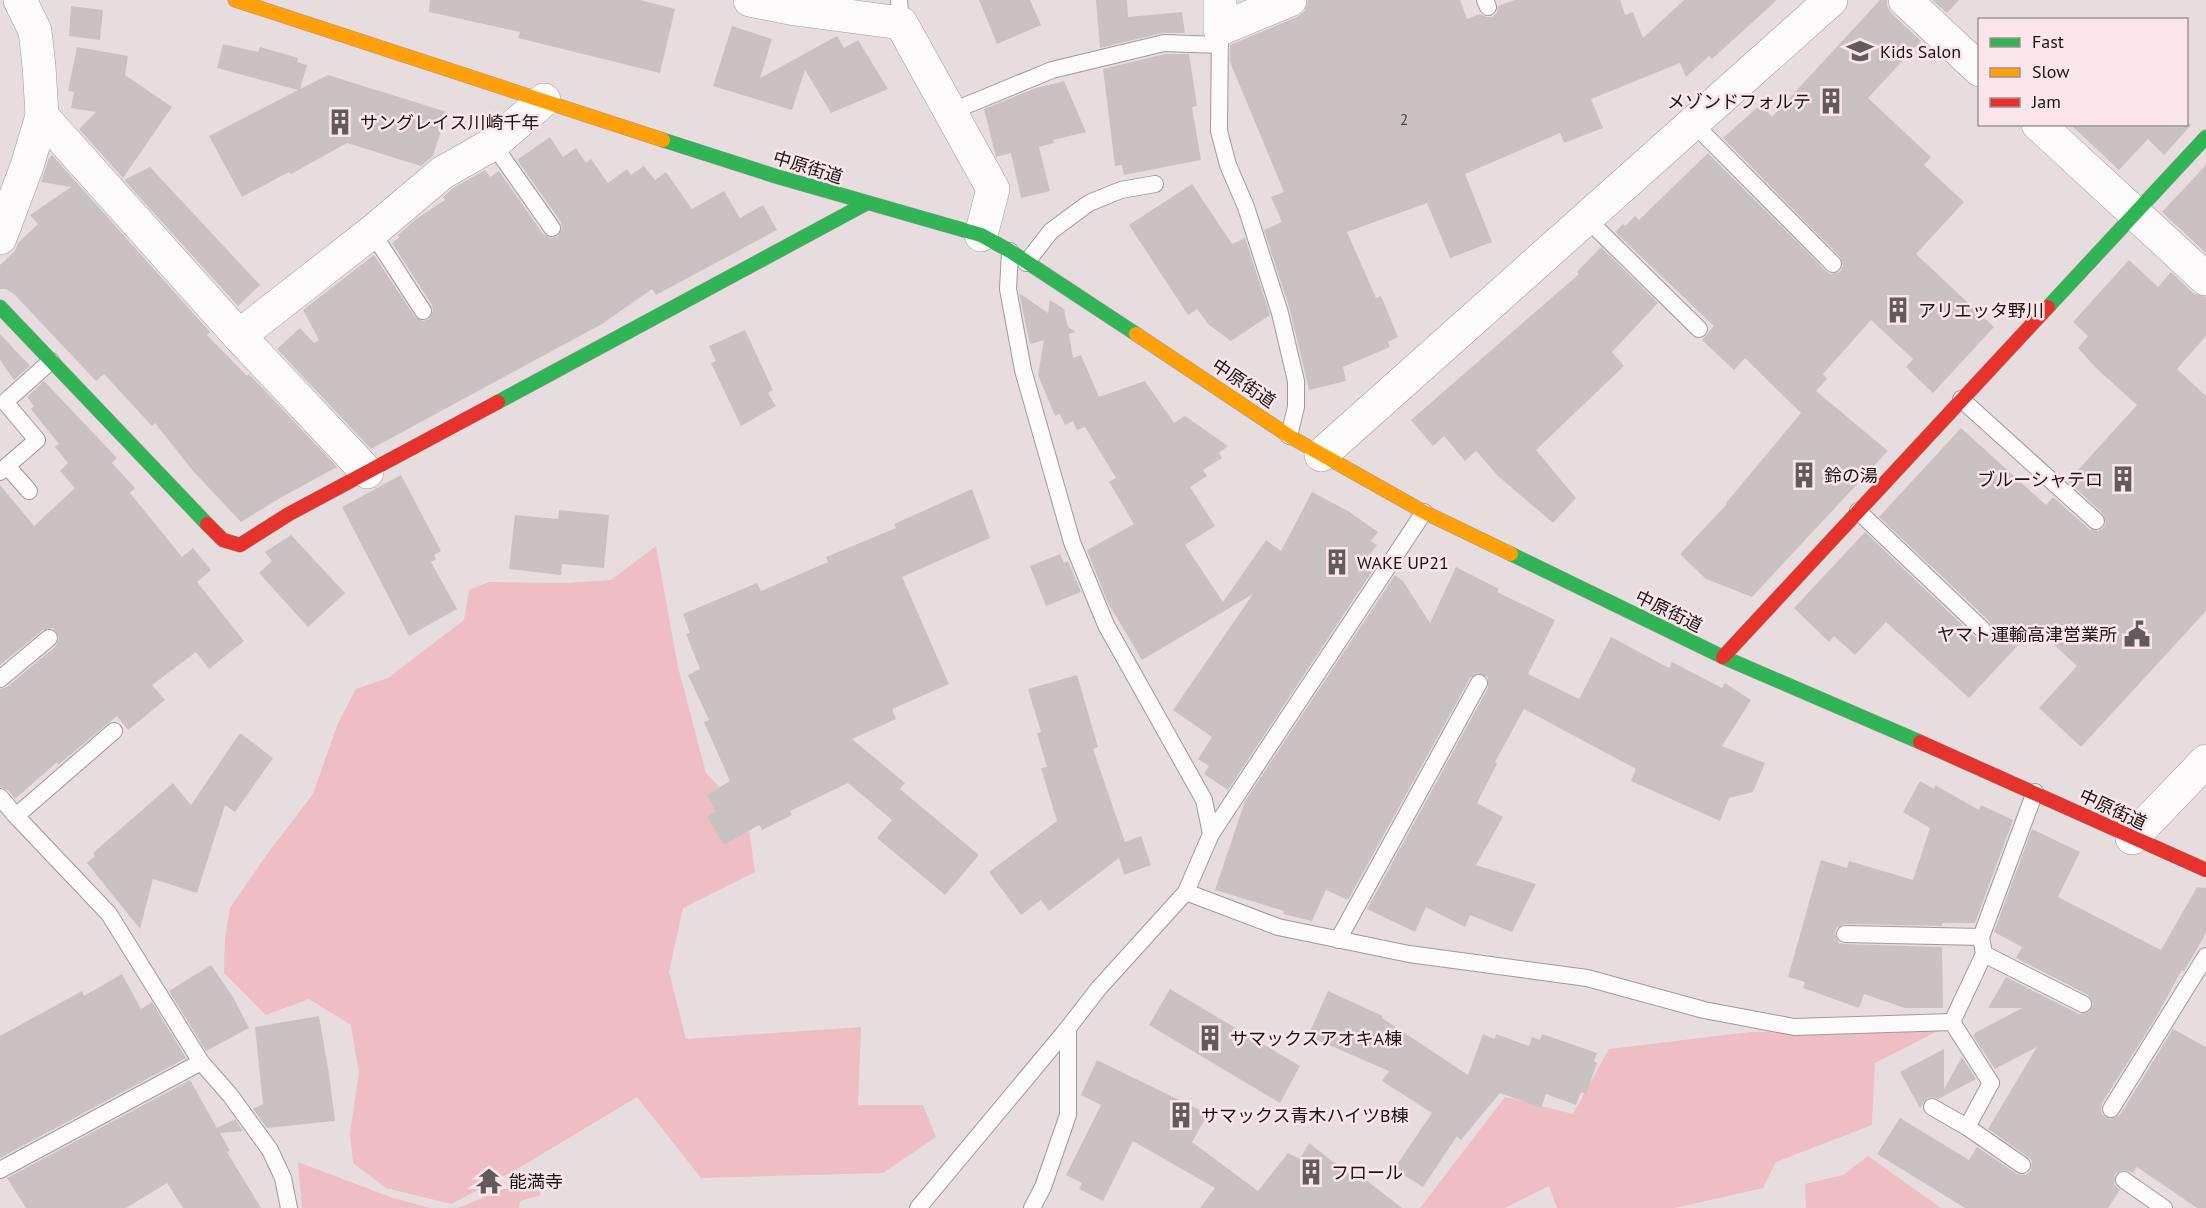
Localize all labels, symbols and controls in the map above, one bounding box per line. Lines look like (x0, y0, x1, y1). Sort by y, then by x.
legend (1978, 18, 2188, 126)
text: Fast (2032, 30, 2064, 53)
school or university icon: Kids Salon (1845, 36, 1875, 66)
place label: Kids Salon (1880, 40, 1961, 63)
text: Slow (2032, 60, 2070, 83)
building icon: メゾンドフォルテ (1816, 86, 1846, 116)
place label: メゾンドフォルテ (1667, 90, 1811, 113)
text: Jam (2031, 90, 2061, 113)
building icon: サングレイス川崎千年 (325, 107, 355, 137)
house number: 2 (1400, 110, 1408, 129)
place label: サングレイス川崎千年 (360, 111, 539, 134)
street label: 中原街道 (770, 145, 846, 189)
building icon: アリエッタ野川 (1883, 295, 1913, 325)
place label: アリエッタ野川 (1918, 299, 2044, 322)
street label: 中原街道 (1208, 353, 1280, 413)
building icon: 鈴の湯 (1789, 460, 1819, 490)
place label: 鈴の湯 (1824, 464, 1878, 487)
building icon: ブルーシャテロ (2108, 464, 2138, 494)
place label: ブルーシャテロ (1977, 468, 2103, 491)
building icon: WAKE UP21 (1322, 547, 1352, 577)
place label: WAKE UP21 (1357, 551, 1449, 574)
street label: 中原街道 (1632, 585, 1706, 637)
public building icon: ヤマト運輸高津営業所 (2122, 619, 2152, 649)
place label: ヤマト運輸高津営業所 (1937, 623, 2117, 646)
street label: 中原街道 (2076, 783, 2150, 835)
building icon: サマックスアオキA棟 (1195, 1023, 1225, 1053)
place label: サマックスアオキA棟 (1230, 1027, 1402, 1050)
building icon: サマックス青木ハイツB棟 (1166, 1100, 1196, 1130)
place label: サマックス青木ハイツB棟 (1201, 1104, 1409, 1127)
building icon: フロール (1296, 1157, 1326, 1187)
place label: フロール (1331, 1161, 1403, 1184)
temple icon: 能満寺 (474, 1166, 504, 1196)
place label: 能満寺 (509, 1170, 563, 1193)

